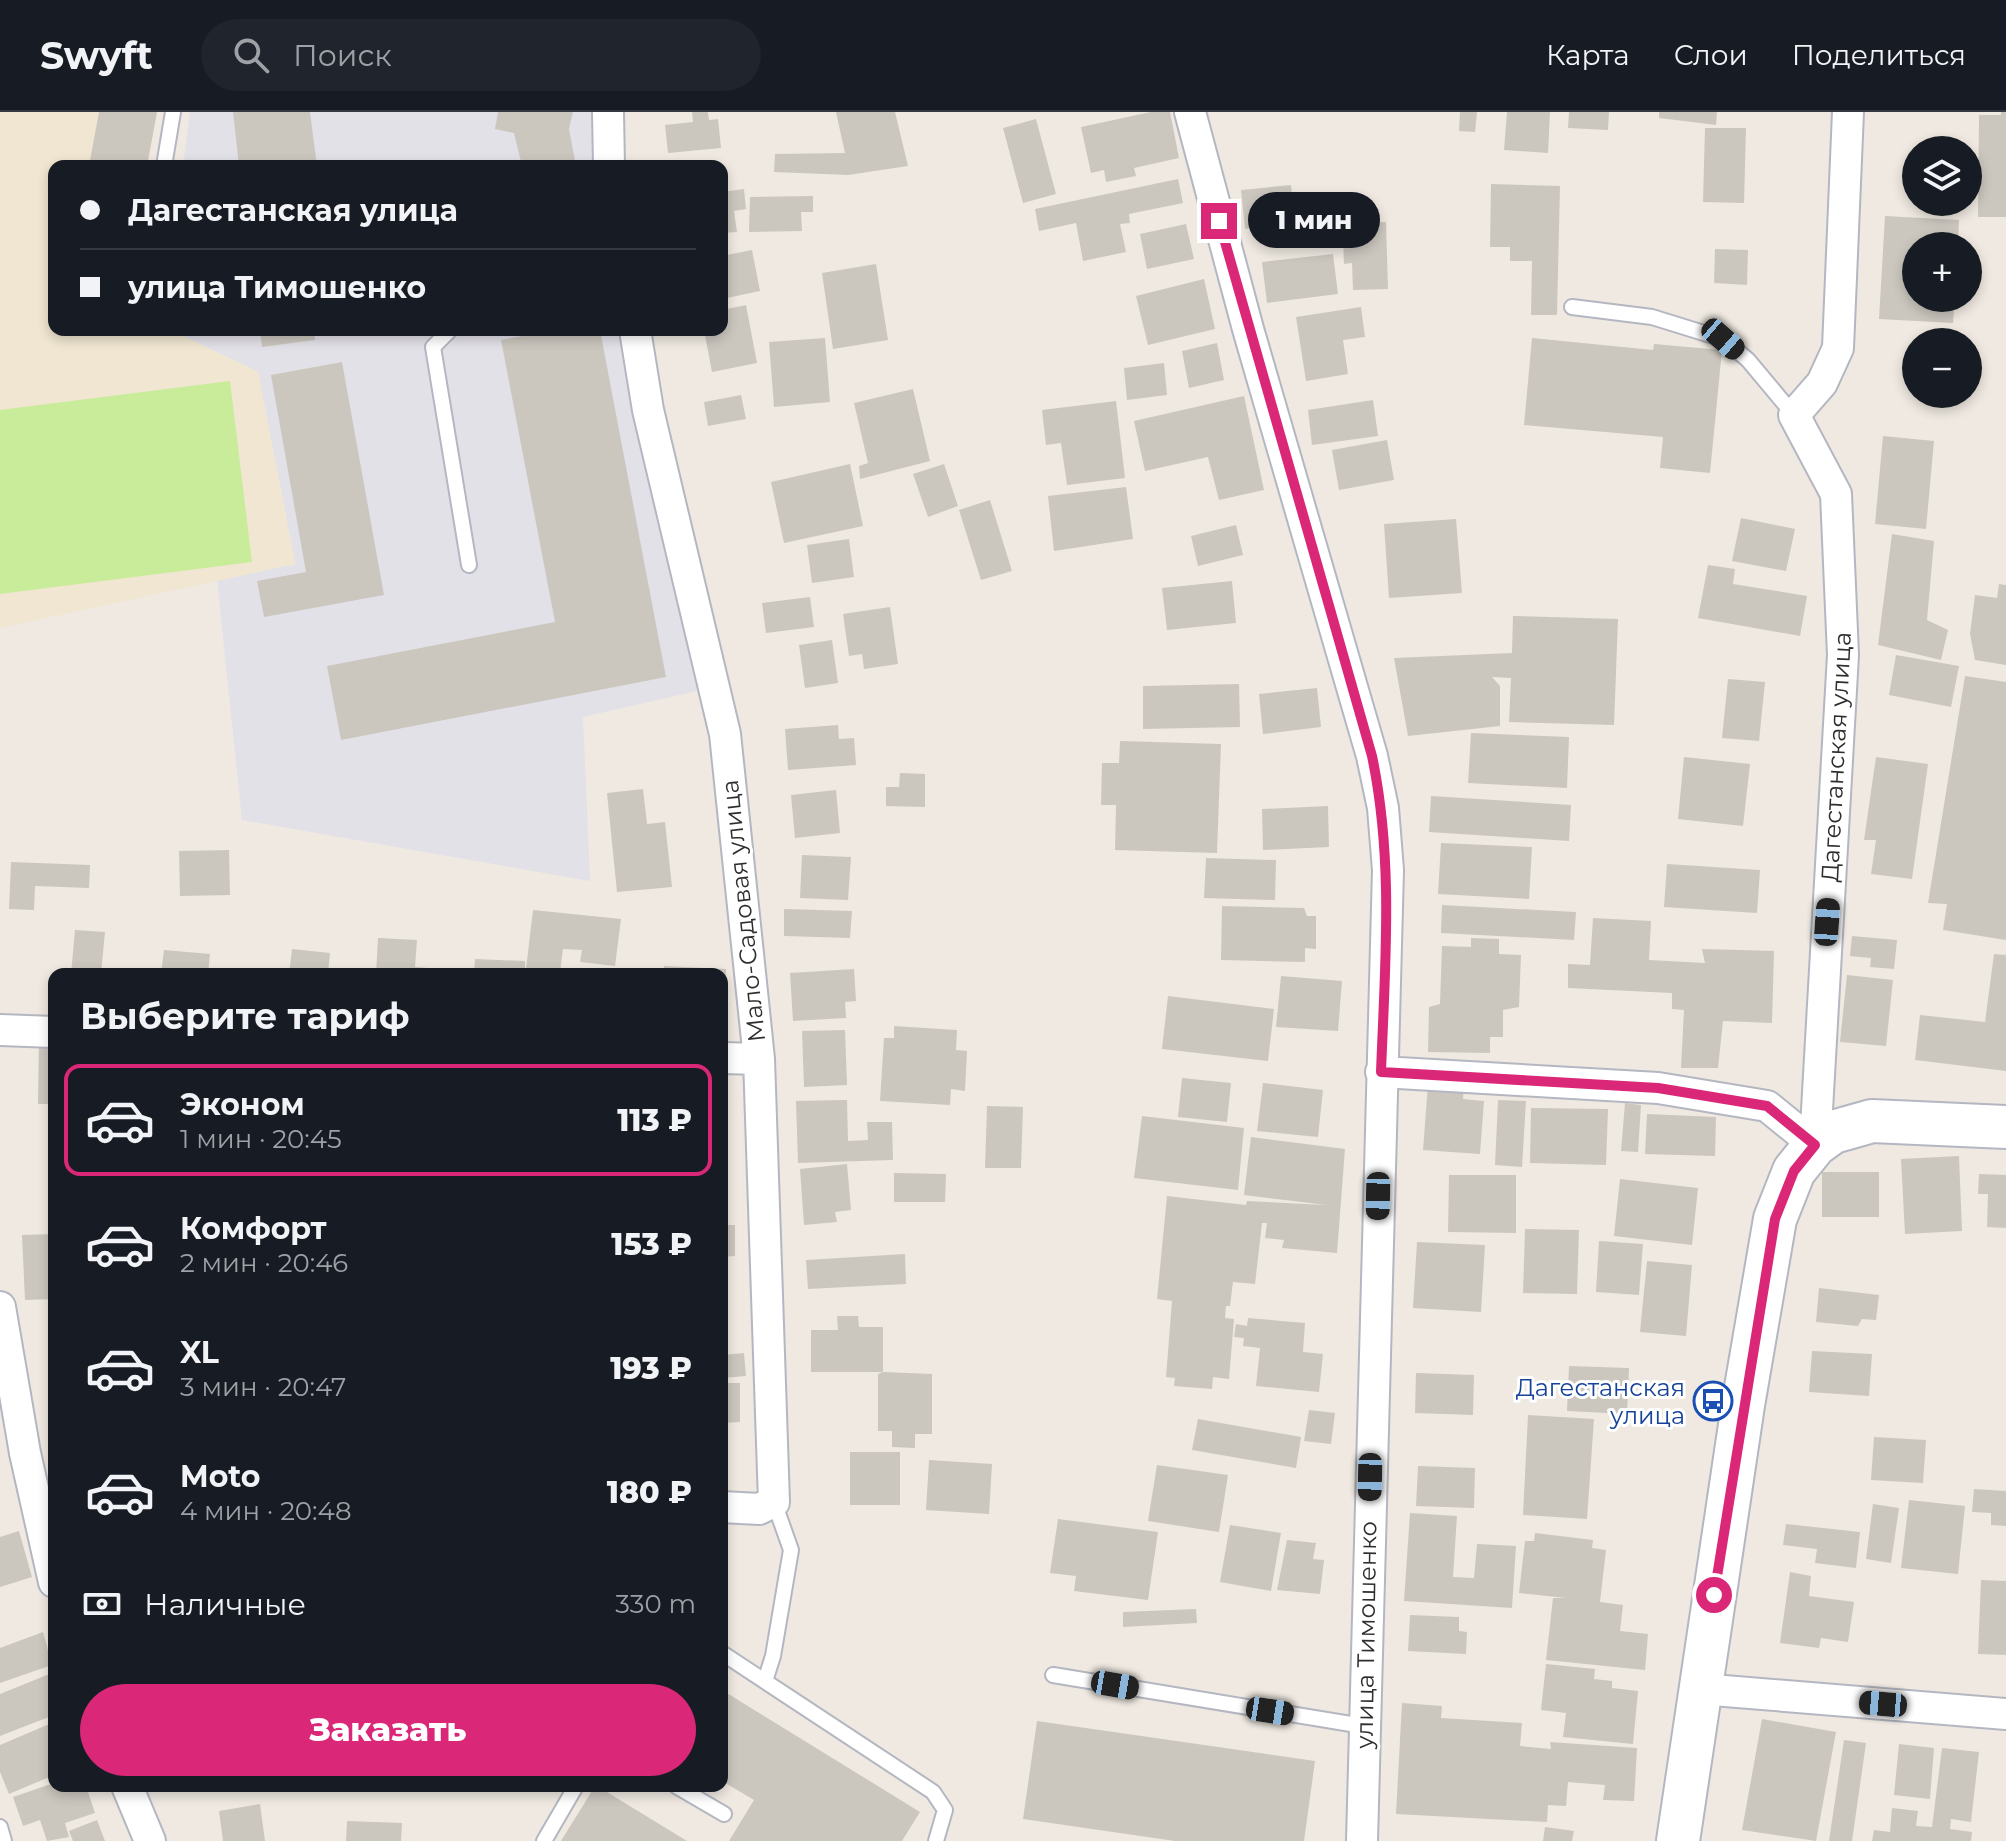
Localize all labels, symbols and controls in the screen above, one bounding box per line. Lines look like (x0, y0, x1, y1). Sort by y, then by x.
search box (201, 19, 761, 91)
text: Swyft (40, 32, 153, 79)
icon: search (229, 33, 273, 77)
text: Поиск (293, 37, 392, 74)
text: Карта (1546, 38, 1630, 72)
text: Слои (1674, 38, 1748, 72)
text: Поделиться (1792, 38, 1966, 72)
map controls (1902, 136, 1982, 408)
button: layers (1902, 136, 1982, 216)
text: Дагестанская улица (128, 192, 458, 229)
callout: 1 мин (1247, 193, 1379, 249)
route end (1201, 203, 1237, 239)
text: 1 мин (1276, 204, 1352, 236)
button: + (1902, 232, 1982, 312)
text: улица Тимошенко (128, 269, 426, 306)
car (1697, 314, 1749, 364)
button: − (1902, 328, 1982, 408)
street label: Дагестанская улица (1815, 631, 1857, 883)
street label: Мало-Садовая улица (715, 779, 771, 1043)
car (1813, 897, 1841, 947)
text: Выберите тариф (80, 994, 410, 1038)
icon: car (84, 1084, 156, 1156)
text: Эконом (180, 1086, 305, 1123)
text: 113 ₽ (617, 1102, 692, 1139)
text: 1 мин · 20:45 (180, 1123, 342, 1155)
car (1366, 1172, 1390, 1220)
icon: car (84, 1208, 156, 1280)
text: Комфорт (180, 1210, 327, 1247)
text: 153 ₽ (611, 1226, 692, 1263)
text: 2 мин · 20:46 (180, 1247, 348, 1279)
icon: car (84, 1332, 156, 1404)
text: XL (180, 1334, 219, 1371)
text: 193 ₽ (610, 1350, 692, 1387)
text: 3 мин · 20:47 (180, 1371, 346, 1403)
place label: Дагестанская улица (1516, 1373, 1685, 1430)
bus stop icon: Дагестанская улица (1692, 1380, 1734, 1422)
car (1358, 1453, 1382, 1501)
icon: car (84, 1456, 156, 1528)
text: Moto (180, 1458, 261, 1495)
text: 180 ₽ (607, 1474, 692, 1511)
text: 4 мин · 20:48 (180, 1495, 352, 1527)
street label: улица Тимошенко (1349, 1521, 1382, 1750)
route start (1696, 1577, 1732, 1613)
icon: cash (80, 1582, 124, 1626)
text: Наличные (144, 1586, 306, 1623)
text: 330 m (615, 1588, 696, 1620)
car (1089, 1669, 1141, 1701)
button: Заказать (80, 1684, 696, 1776)
car (1858, 1690, 1908, 1718)
car (1244, 1695, 1296, 1727)

